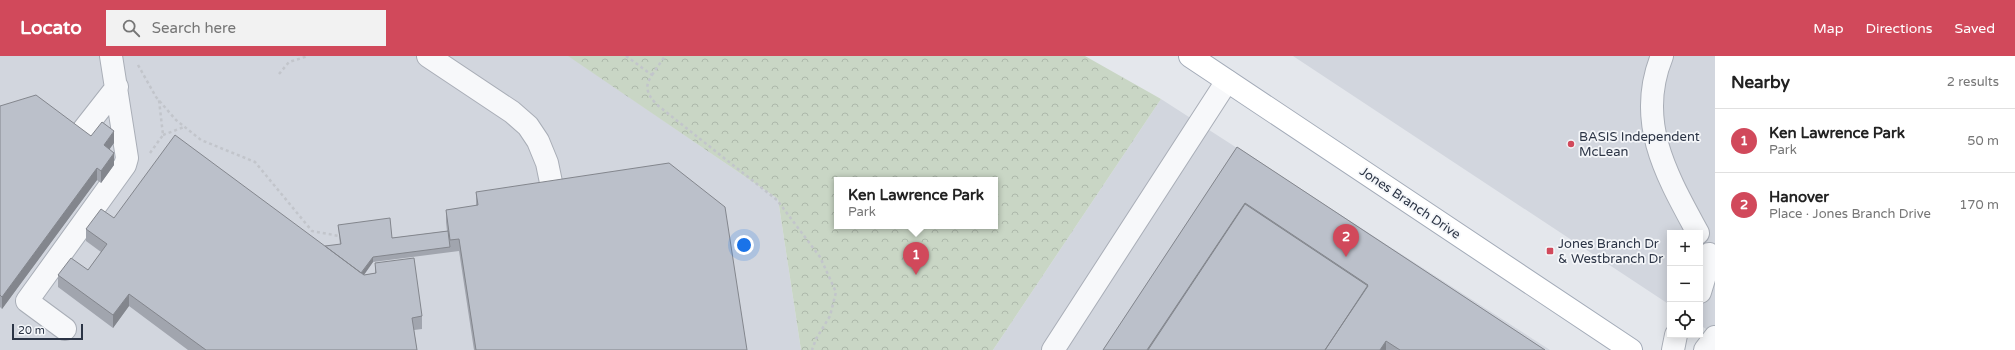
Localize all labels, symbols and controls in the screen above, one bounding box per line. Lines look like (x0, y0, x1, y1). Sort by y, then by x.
search box (106, 10, 386, 46)
text: Locato (20, 17, 82, 39)
icon: search (120, 17, 142, 39)
text: Search here (152, 19, 236, 37)
text: Map (1813, 20, 1844, 37)
text: Directions (1866, 20, 1933, 37)
text: Saved (1955, 20, 1995, 37)
text: Nearby (1731, 72, 1790, 93)
text: 2 results (1947, 74, 1999, 90)
text: Ken Lawrence Park (1769, 124, 1905, 142)
place label: BASIS Independent McLean (1579, 129, 1700, 160)
text: 1 (1740, 133, 1748, 149)
text: 50 m (1967, 133, 1999, 149)
marker: BASIS Independent McLean (1566, 139, 1576, 149)
text: Park (1769, 142, 1797, 158)
street label: Jones Branch Drive (1357, 163, 1463, 243)
popup (834, 177, 998, 229)
text: Ken Lawrence Park (848, 186, 984, 204)
text: Hanover (1769, 188, 1829, 206)
text: 2 (1740, 197, 1748, 213)
text: 170 m (1959, 197, 1999, 213)
text: Park (848, 204, 876, 220)
text: Place · Jones Branch Drive (1769, 206, 1931, 222)
pin: 2 (1333, 224, 1359, 257)
map controls (1667, 230, 1703, 338)
button: + (1667, 230, 1703, 266)
your location (734, 235, 754, 255)
place label: Jones Branch Dr & Westbranch Dr (1558, 236, 1663, 267)
pin: 1 (903, 242, 929, 275)
marker: Jones Branch Dr & Westbranch Dr (1545, 246, 1555, 256)
button: − (1667, 266, 1703, 302)
button: locate (1667, 302, 1703, 338)
scale bar (12, 322, 83, 341)
text: 20 m (18, 324, 45, 337)

